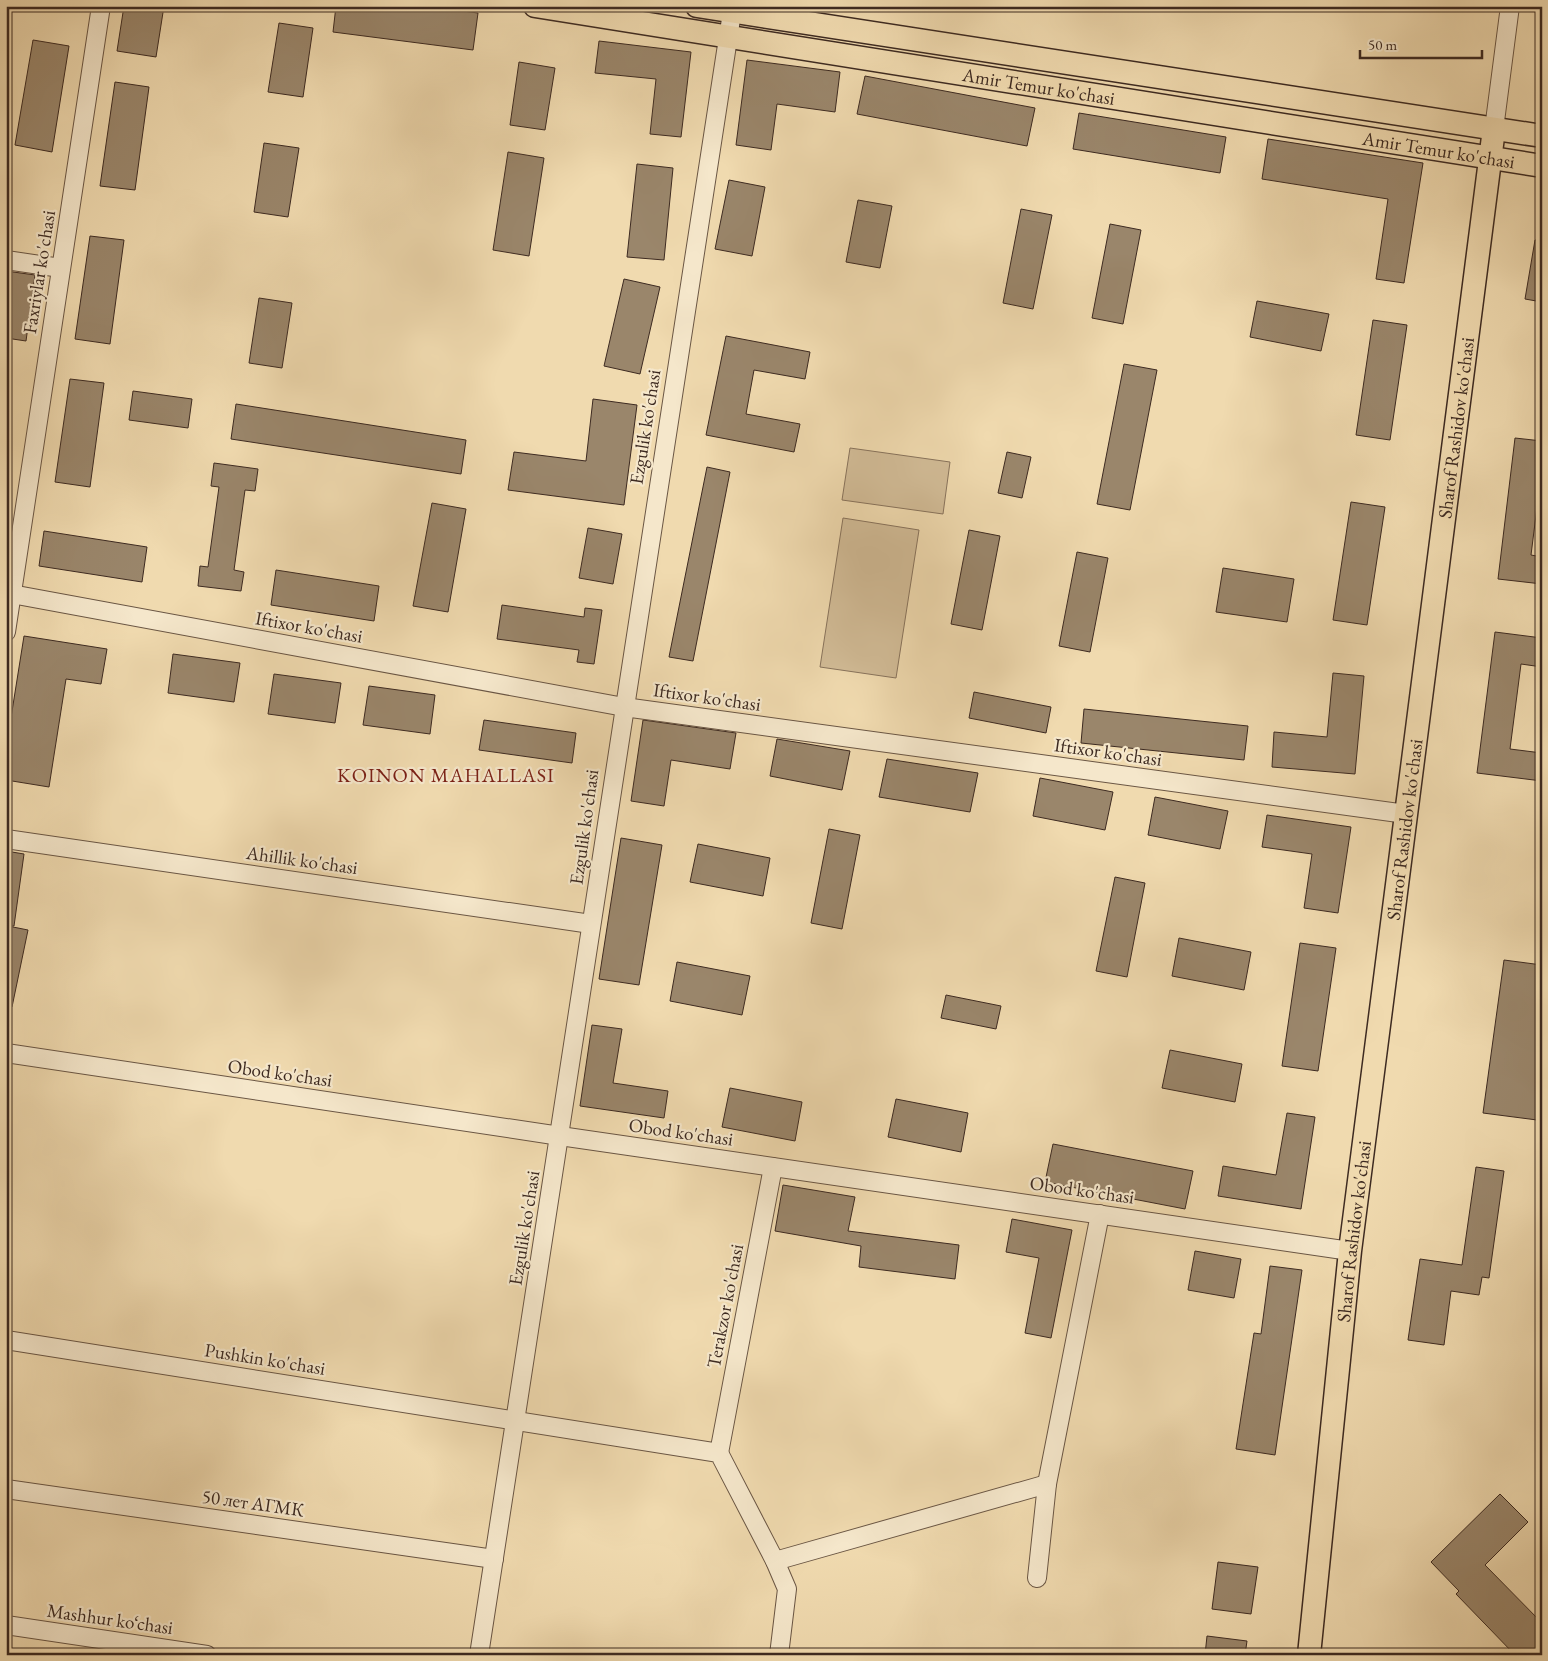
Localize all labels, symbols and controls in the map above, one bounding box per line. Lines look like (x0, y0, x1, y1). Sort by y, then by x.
scale bar (1360, 28, 1483, 60)
text: 50 m (1368, 35, 1397, 54)
street label: Amir Temur ko'chasi (960, 61, 1117, 111)
street label: Amir Temur ko'chasi (1360, 125, 1517, 174)
street label: Faxriylar ko'chasi (17, 208, 61, 335)
street label: Sharof Rashidov ko'chasi (1432, 335, 1480, 520)
street label: Ezgulik ko'chasi (624, 367, 666, 486)
street label: Iftixor ko'chasi (253, 605, 365, 649)
street label: Iftixor ko'chasi (652, 677, 763, 717)
street label: Iftixor ko'chasi (1053, 732, 1164, 772)
street label: Sharof Rashidov ko'chasi (1380, 737, 1428, 922)
district label: KOINON MAHALLASI (337, 762, 555, 788)
street label: Ezgulik ko'chasi (564, 767, 605, 886)
street label: Ahillik ko'chasi (244, 840, 360, 880)
street label: Obod ko'chasi (226, 1053, 334, 1093)
street label: Obod ko'chasi (627, 1112, 735, 1152)
street label: Sharof Rashidov ko'chasi (1330, 1139, 1377, 1323)
street label: Ezgulik ko'chasi (503, 1168, 545, 1287)
street label: Obod ko'chasi (1028, 1170, 1136, 1210)
street label: Terakzor ko'chasi (701, 1242, 749, 1370)
street label: Pushkin ko'chasi (203, 1337, 327, 1381)
street label: 50 лет АГМК (200, 1483, 306, 1523)
street label: Mashhur ko‘chasi (45, 1598, 175, 1640)

